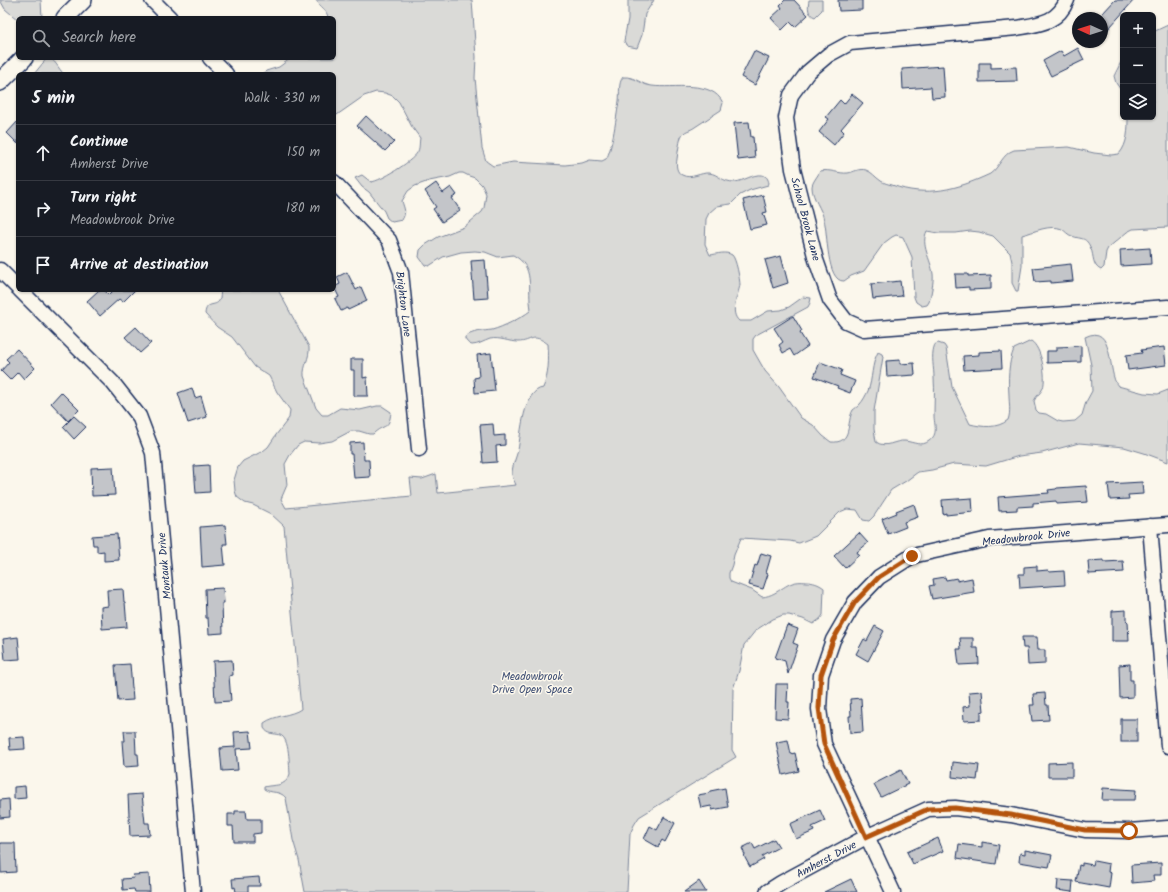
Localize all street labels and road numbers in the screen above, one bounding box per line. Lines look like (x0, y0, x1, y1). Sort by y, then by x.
street label: School Brook Lane (785, 175, 825, 263)
street label: Brighton Lane (390, 270, 416, 338)
street label: Meadowbrook Drive (981, 524, 1071, 552)
street label: Montauk Drive (153, 532, 177, 600)
street label: Amherst Drive (793, 836, 860, 883)

